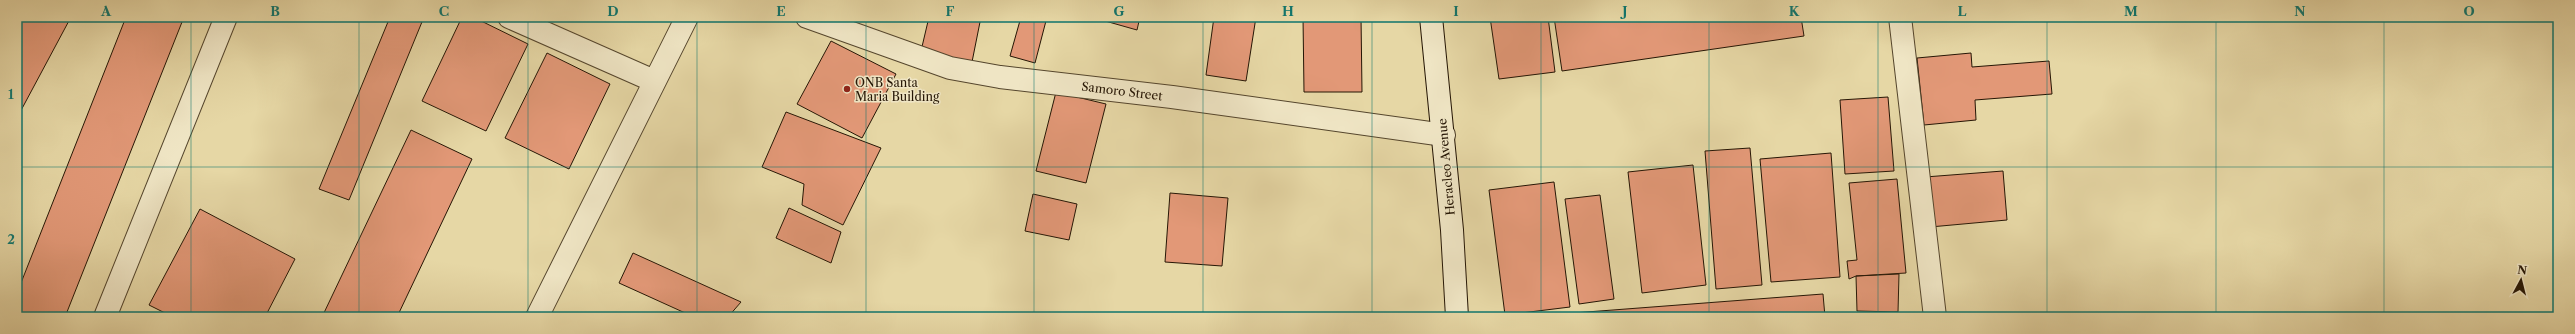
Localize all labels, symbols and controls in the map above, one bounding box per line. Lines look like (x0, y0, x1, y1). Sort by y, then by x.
text: A (100, 3, 112, 19)
text: B (270, 3, 280, 19)
text: C (439, 3, 449, 19)
text: D (607, 3, 619, 19)
text: E (776, 3, 786, 19)
text: F (946, 3, 955, 19)
text: G (1113, 3, 1125, 19)
text: H (1282, 3, 1294, 19)
text: I (1453, 3, 1459, 19)
text: J (1620, 3, 1628, 19)
text: K (1789, 3, 1800, 19)
text: L (1958, 3, 1967, 19)
text: M (2124, 3, 2138, 19)
text: N (2294, 3, 2306, 19)
text: O (2463, 3, 2475, 19)
place label: ONB Santa Maria Building (855, 75, 940, 104)
street label: Samoro Street (1081, 79, 1164, 103)
marker: ONB Santa Maria Building (842, 84, 852, 94)
text: 1 (8, 86, 14, 102)
street label: Heracleo Avenue (1434, 118, 1458, 216)
text: 2 (7, 231, 15, 247)
north arrow (2501, 260, 2541, 300)
text: N (2517, 263, 2528, 278)

